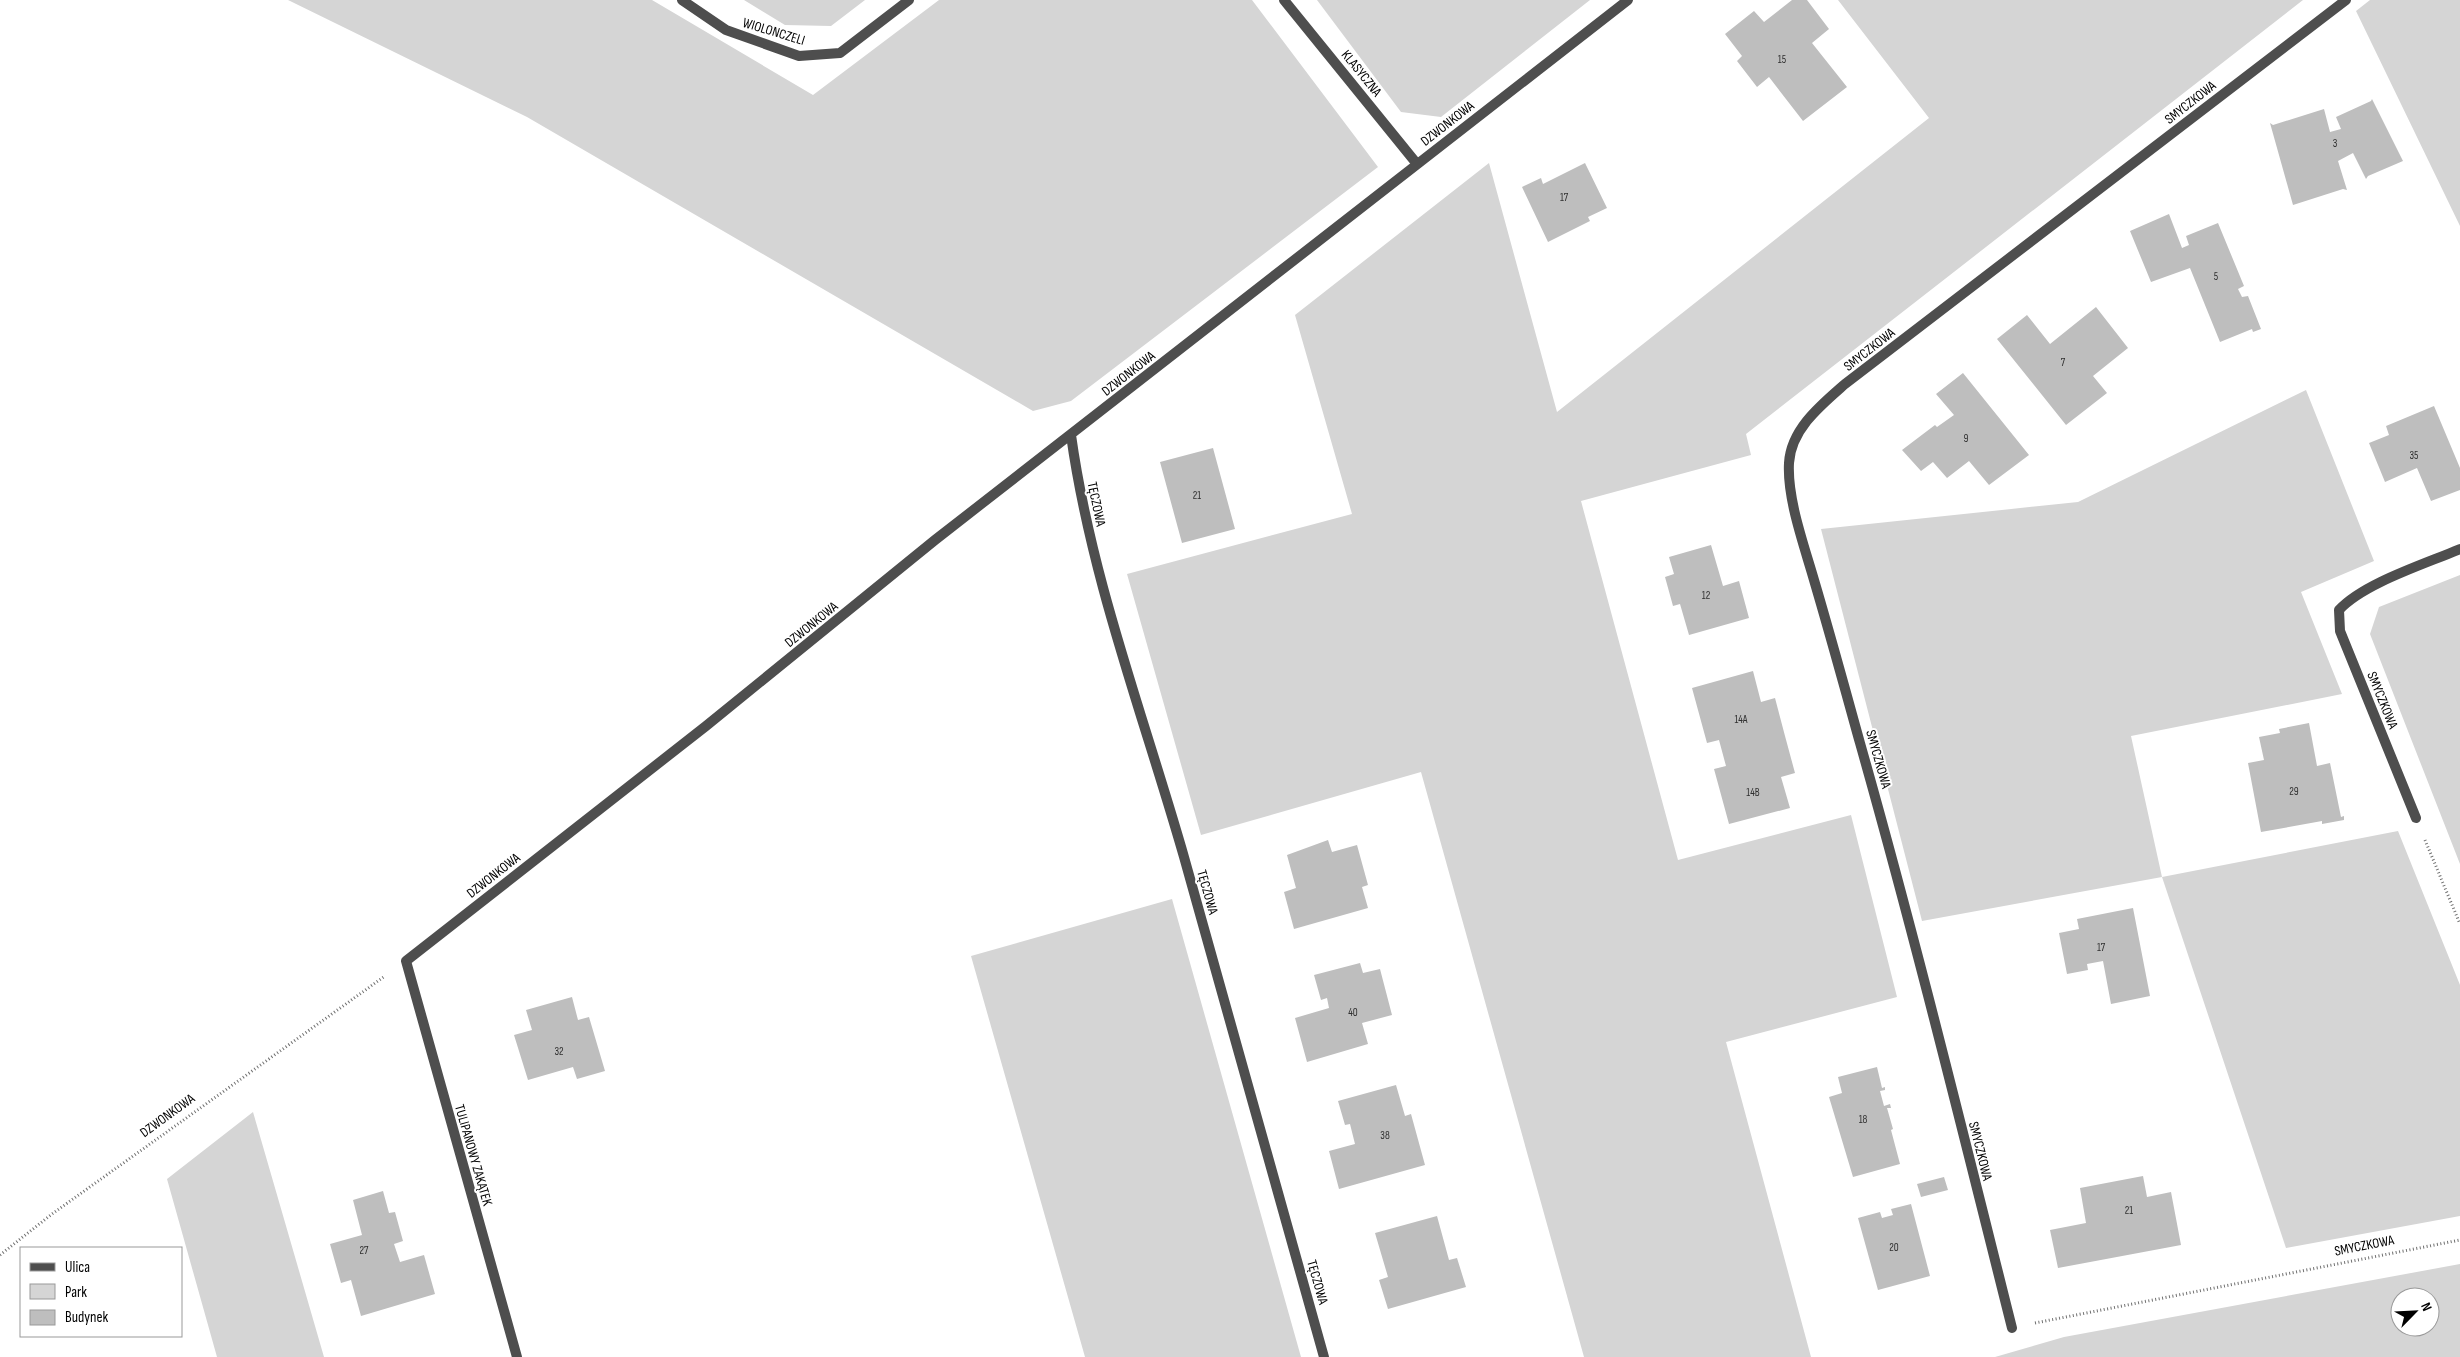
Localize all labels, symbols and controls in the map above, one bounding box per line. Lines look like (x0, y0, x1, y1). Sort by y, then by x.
street label: WIOLONCZELI (741, 14, 807, 49)
street label: KLASYCZNA (1338, 47, 1386, 101)
house number: 15 (1778, 53, 1786, 66)
street label: SMYCZKOWA (2161, 77, 2220, 128)
street label: DZWONKOWA (1417, 97, 1478, 150)
house number: 3 (2333, 137, 2338, 150)
house number: 17 (1560, 191, 1569, 204)
house number: 5 (2214, 270, 2218, 283)
street label: SMYCZKOWA (1840, 324, 1899, 375)
street label: DZWONKOWA (1098, 347, 1159, 400)
house number: 7 (2061, 356, 2066, 369)
house number: 9 (1964, 432, 1969, 445)
house number: 35 (2409, 449, 2419, 462)
street label: TĘCZOWA (1083, 480, 1110, 529)
house number: 21 (1193, 489, 1201, 502)
house number: 12 (1702, 589, 1711, 602)
street label: DZWONKOWA (781, 597, 842, 651)
street label: SMYCZKOWA (2363, 669, 2402, 732)
house number: 14A (1734, 713, 1748, 726)
street label: SMYCZKOWA (1862, 728, 1895, 791)
house number: 29 (2289, 785, 2299, 798)
house number: 14B (1746, 786, 1760, 799)
street label: DZWONKOWA (463, 849, 524, 902)
street label: TĘCZOWA (1193, 868, 1222, 917)
house number: 17 (2097, 941, 2106, 954)
house number: 40 (1348, 1006, 1358, 1019)
house number: 32 (554, 1045, 564, 1058)
street label: DZWONKOWA (137, 1089, 199, 1141)
street label: TULIPANOWY ZAKĄTEK (451, 1102, 496, 1208)
house number: 18 (1859, 1113, 1868, 1126)
street label: SMYCZKOWA (1965, 1120, 1996, 1183)
house number: 38 (1380, 1129, 1390, 1142)
house number: 21 (2125, 1204, 2133, 1217)
street label: SMYCZKOWA (2333, 1231, 2396, 1260)
house number: 20 (1889, 1241, 1899, 1254)
house number: 27 (360, 1244, 369, 1257)
legend (20, 1247, 182, 1337)
text: Ulica (65, 1258, 90, 1277)
street label: TĘCZOWA (1303, 1258, 1332, 1307)
text: Park (65, 1283, 87, 1302)
north arrow (2390, 1287, 2440, 1337)
text: N (2417, 1300, 2436, 1314)
text: Budynek (65, 1308, 108, 1327)

